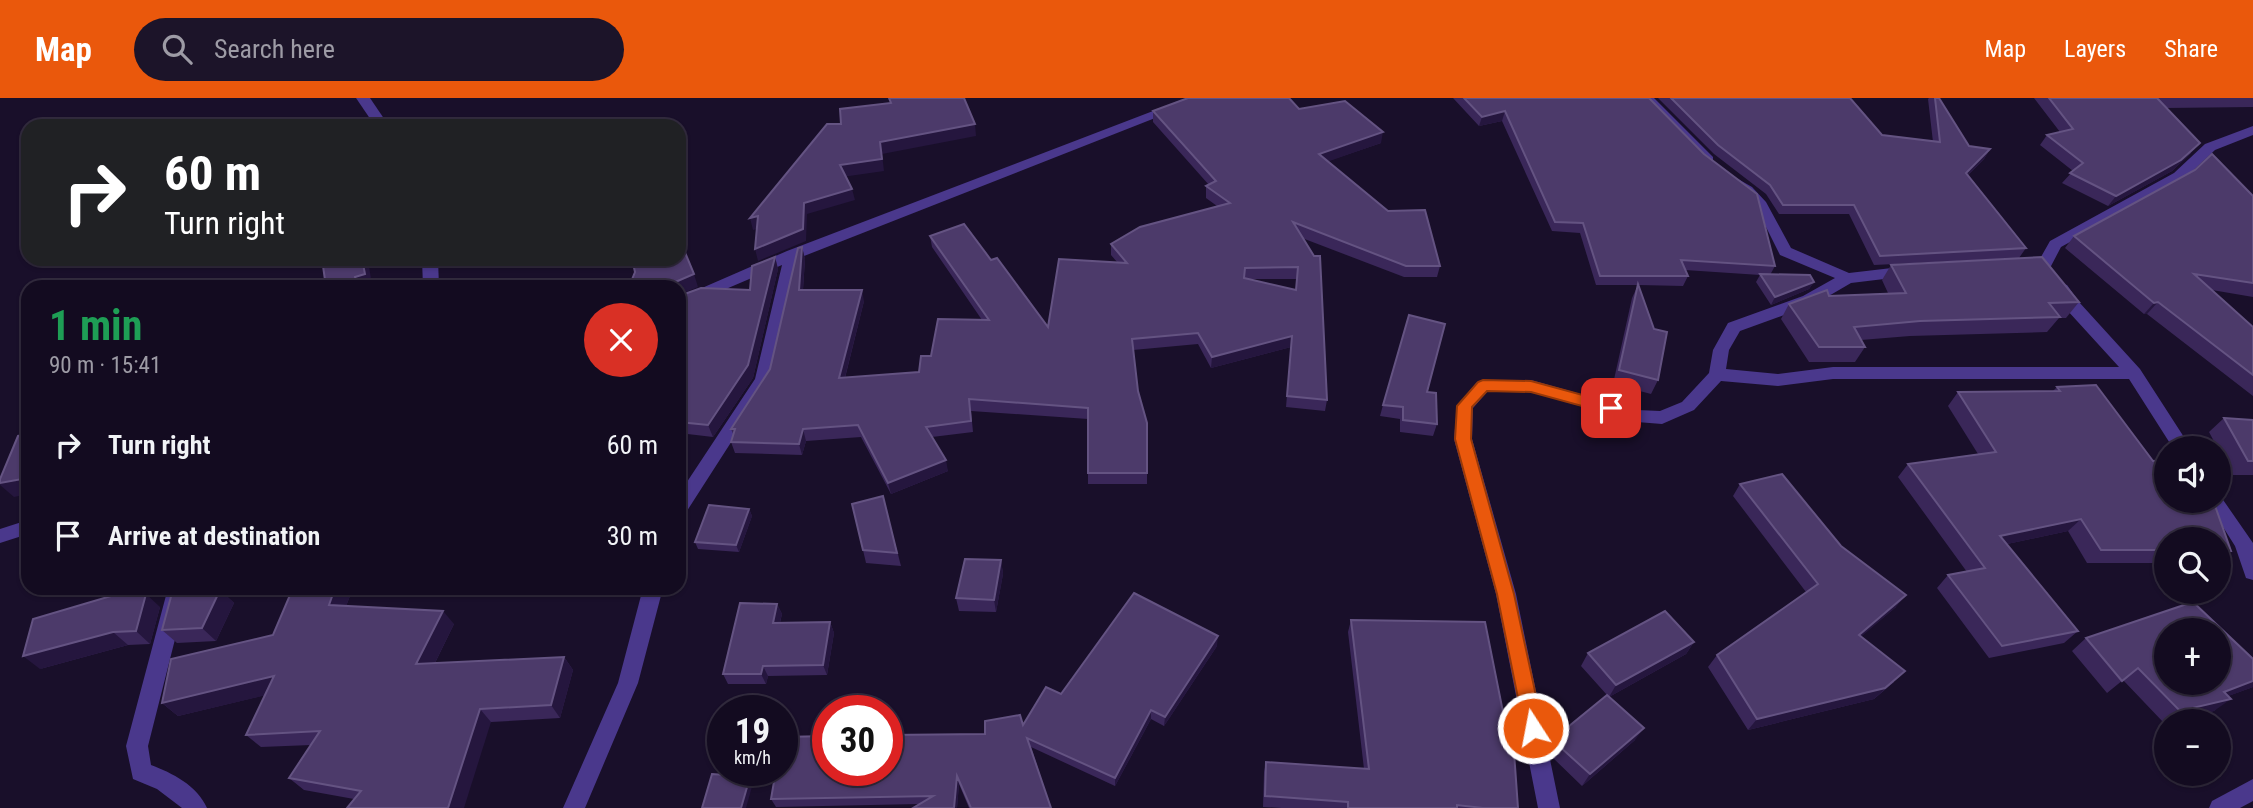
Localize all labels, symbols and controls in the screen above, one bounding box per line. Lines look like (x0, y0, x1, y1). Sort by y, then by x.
search box (134, 18, 624, 81)
text: Map (35, 30, 92, 69)
icon: search (158, 30, 196, 68)
text: Search here (214, 34, 335, 64)
text: Map (1985, 35, 2026, 63)
text: Layers (2064, 35, 2126, 63)
text: Share (2164, 35, 2218, 63)
text: 60 m (164, 145, 261, 202)
icon: right (49, 147, 140, 238)
text: Turn right (164, 204, 285, 242)
text: 1 min (49, 301, 142, 350)
button: close (584, 303, 658, 377)
text: 90 m · 15:41 (49, 352, 161, 379)
pin (1581, 378, 1641, 438)
icon: arrive (1592, 389, 1630, 427)
icon: right (49, 426, 87, 464)
text: Turn right (108, 430, 210, 460)
text: 60 m (607, 430, 658, 460)
map controls (2154, 436, 2231, 786)
button: sound (2154, 436, 2231, 513)
icon: arrive (49, 517, 87, 555)
text: Arrive at destination (108, 521, 320, 551)
text: 30 m (607, 521, 658, 551)
button: search (2154, 527, 2231, 604)
button: + (2154, 618, 2231, 695)
position arrow (1496, 691, 1570, 765)
speed limit sign: 30 (812, 695, 903, 786)
button: − (2154, 709, 2231, 786)
text: 19 (735, 711, 770, 752)
text: km/h (734, 747, 771, 768)

